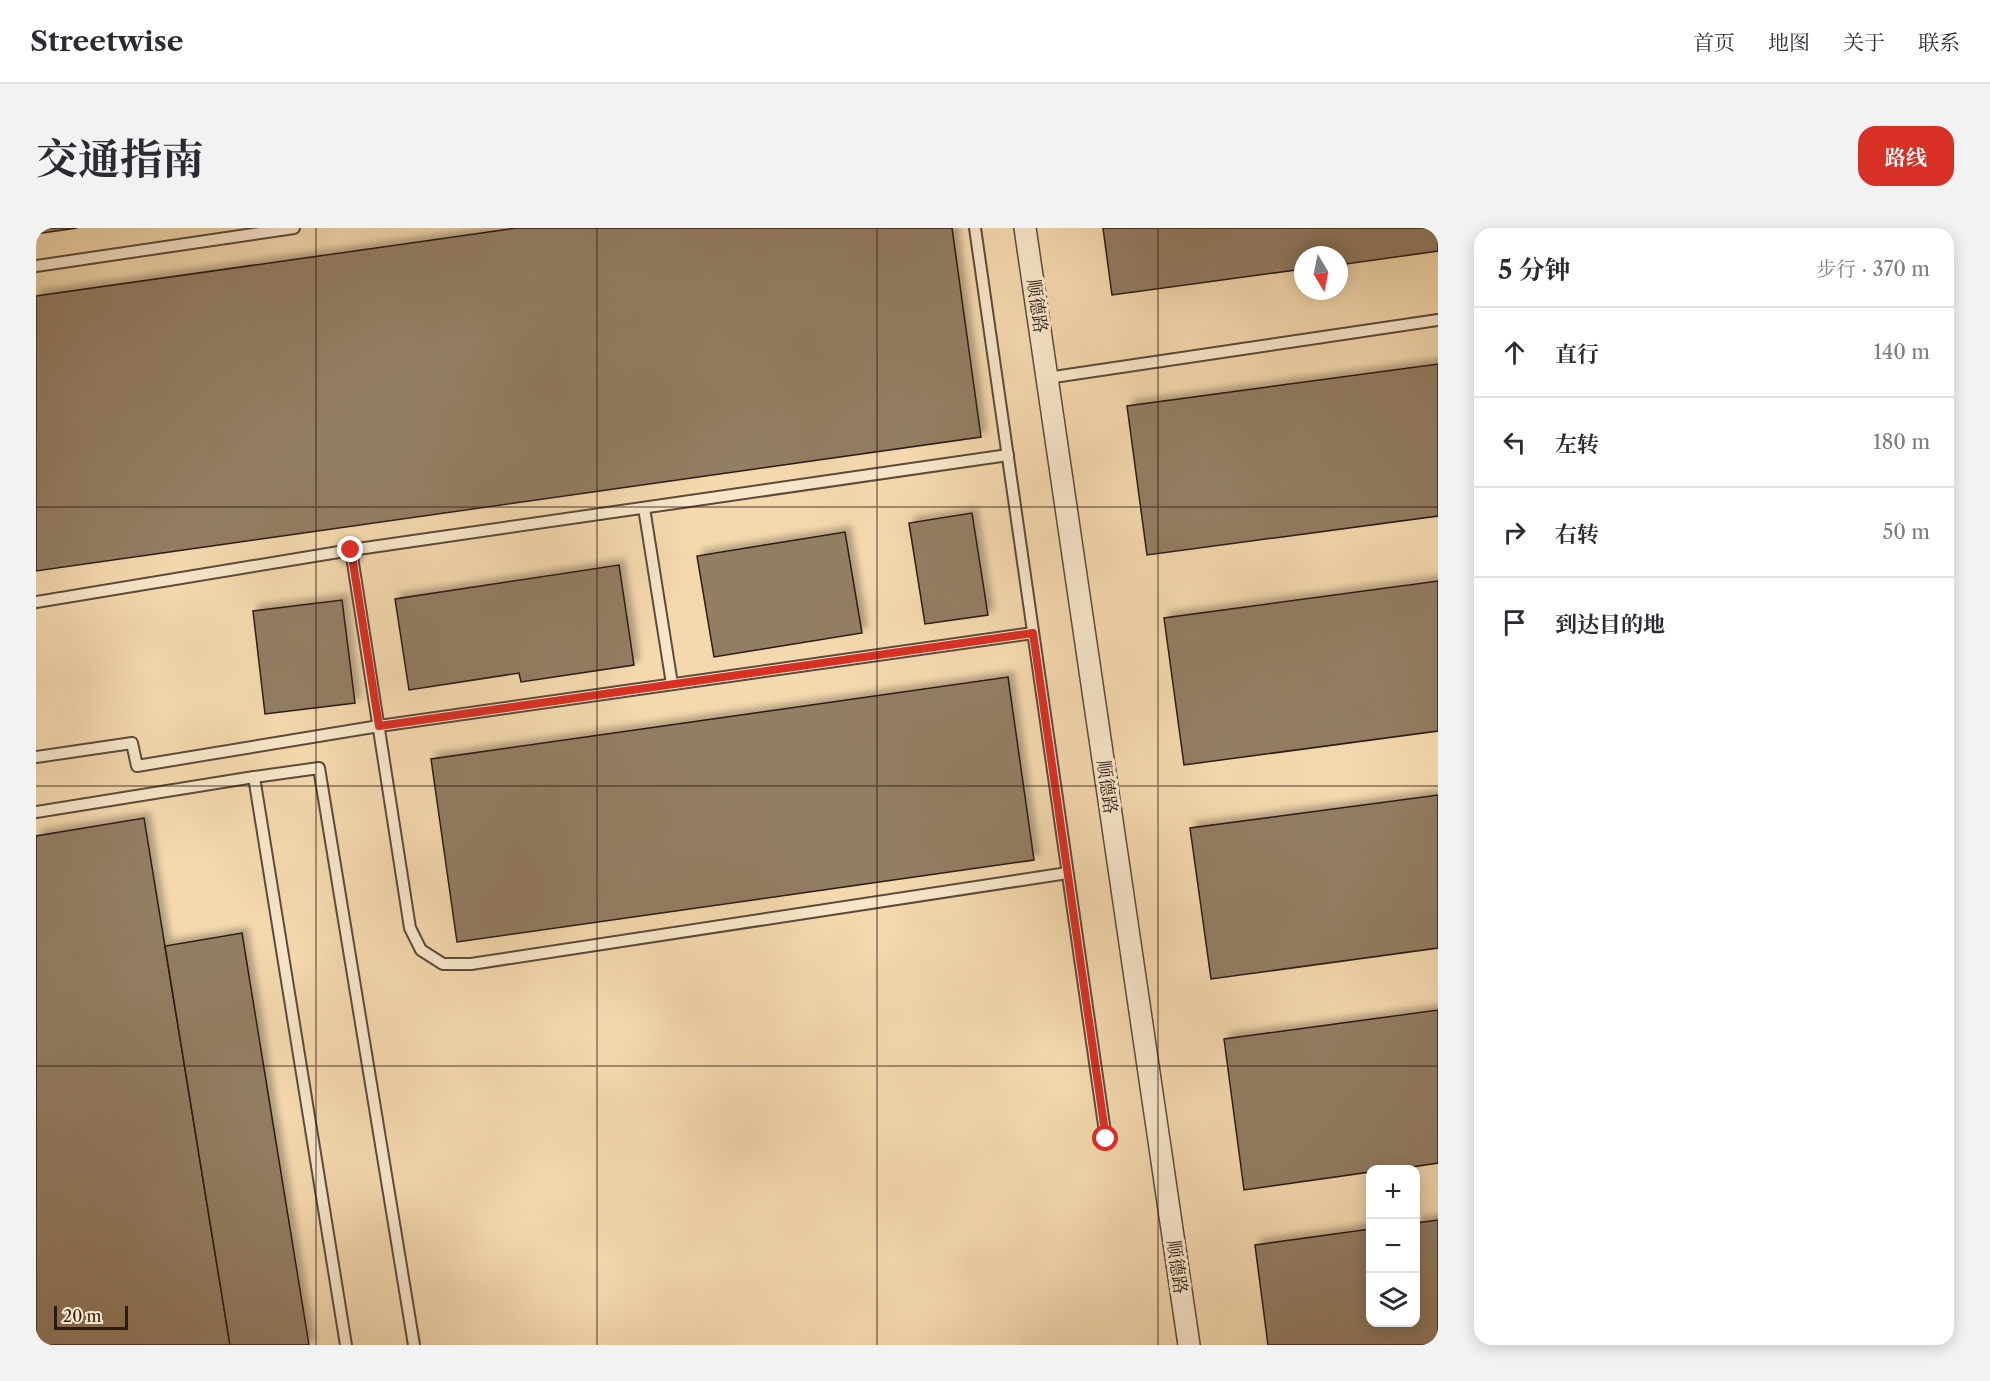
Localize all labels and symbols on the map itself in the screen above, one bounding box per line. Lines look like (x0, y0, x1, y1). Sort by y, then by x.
north arrow (1294, 246, 1348, 300)
street label: 顺德路 (1022, 278, 1052, 334)
route end (337, 536, 363, 562)
street label: 顺德路 (1092, 759, 1122, 815)
route start (1092, 1125, 1118, 1151)
street label: 顺德路 (1162, 1239, 1192, 1295)
scale bar (54, 1303, 128, 1330)

